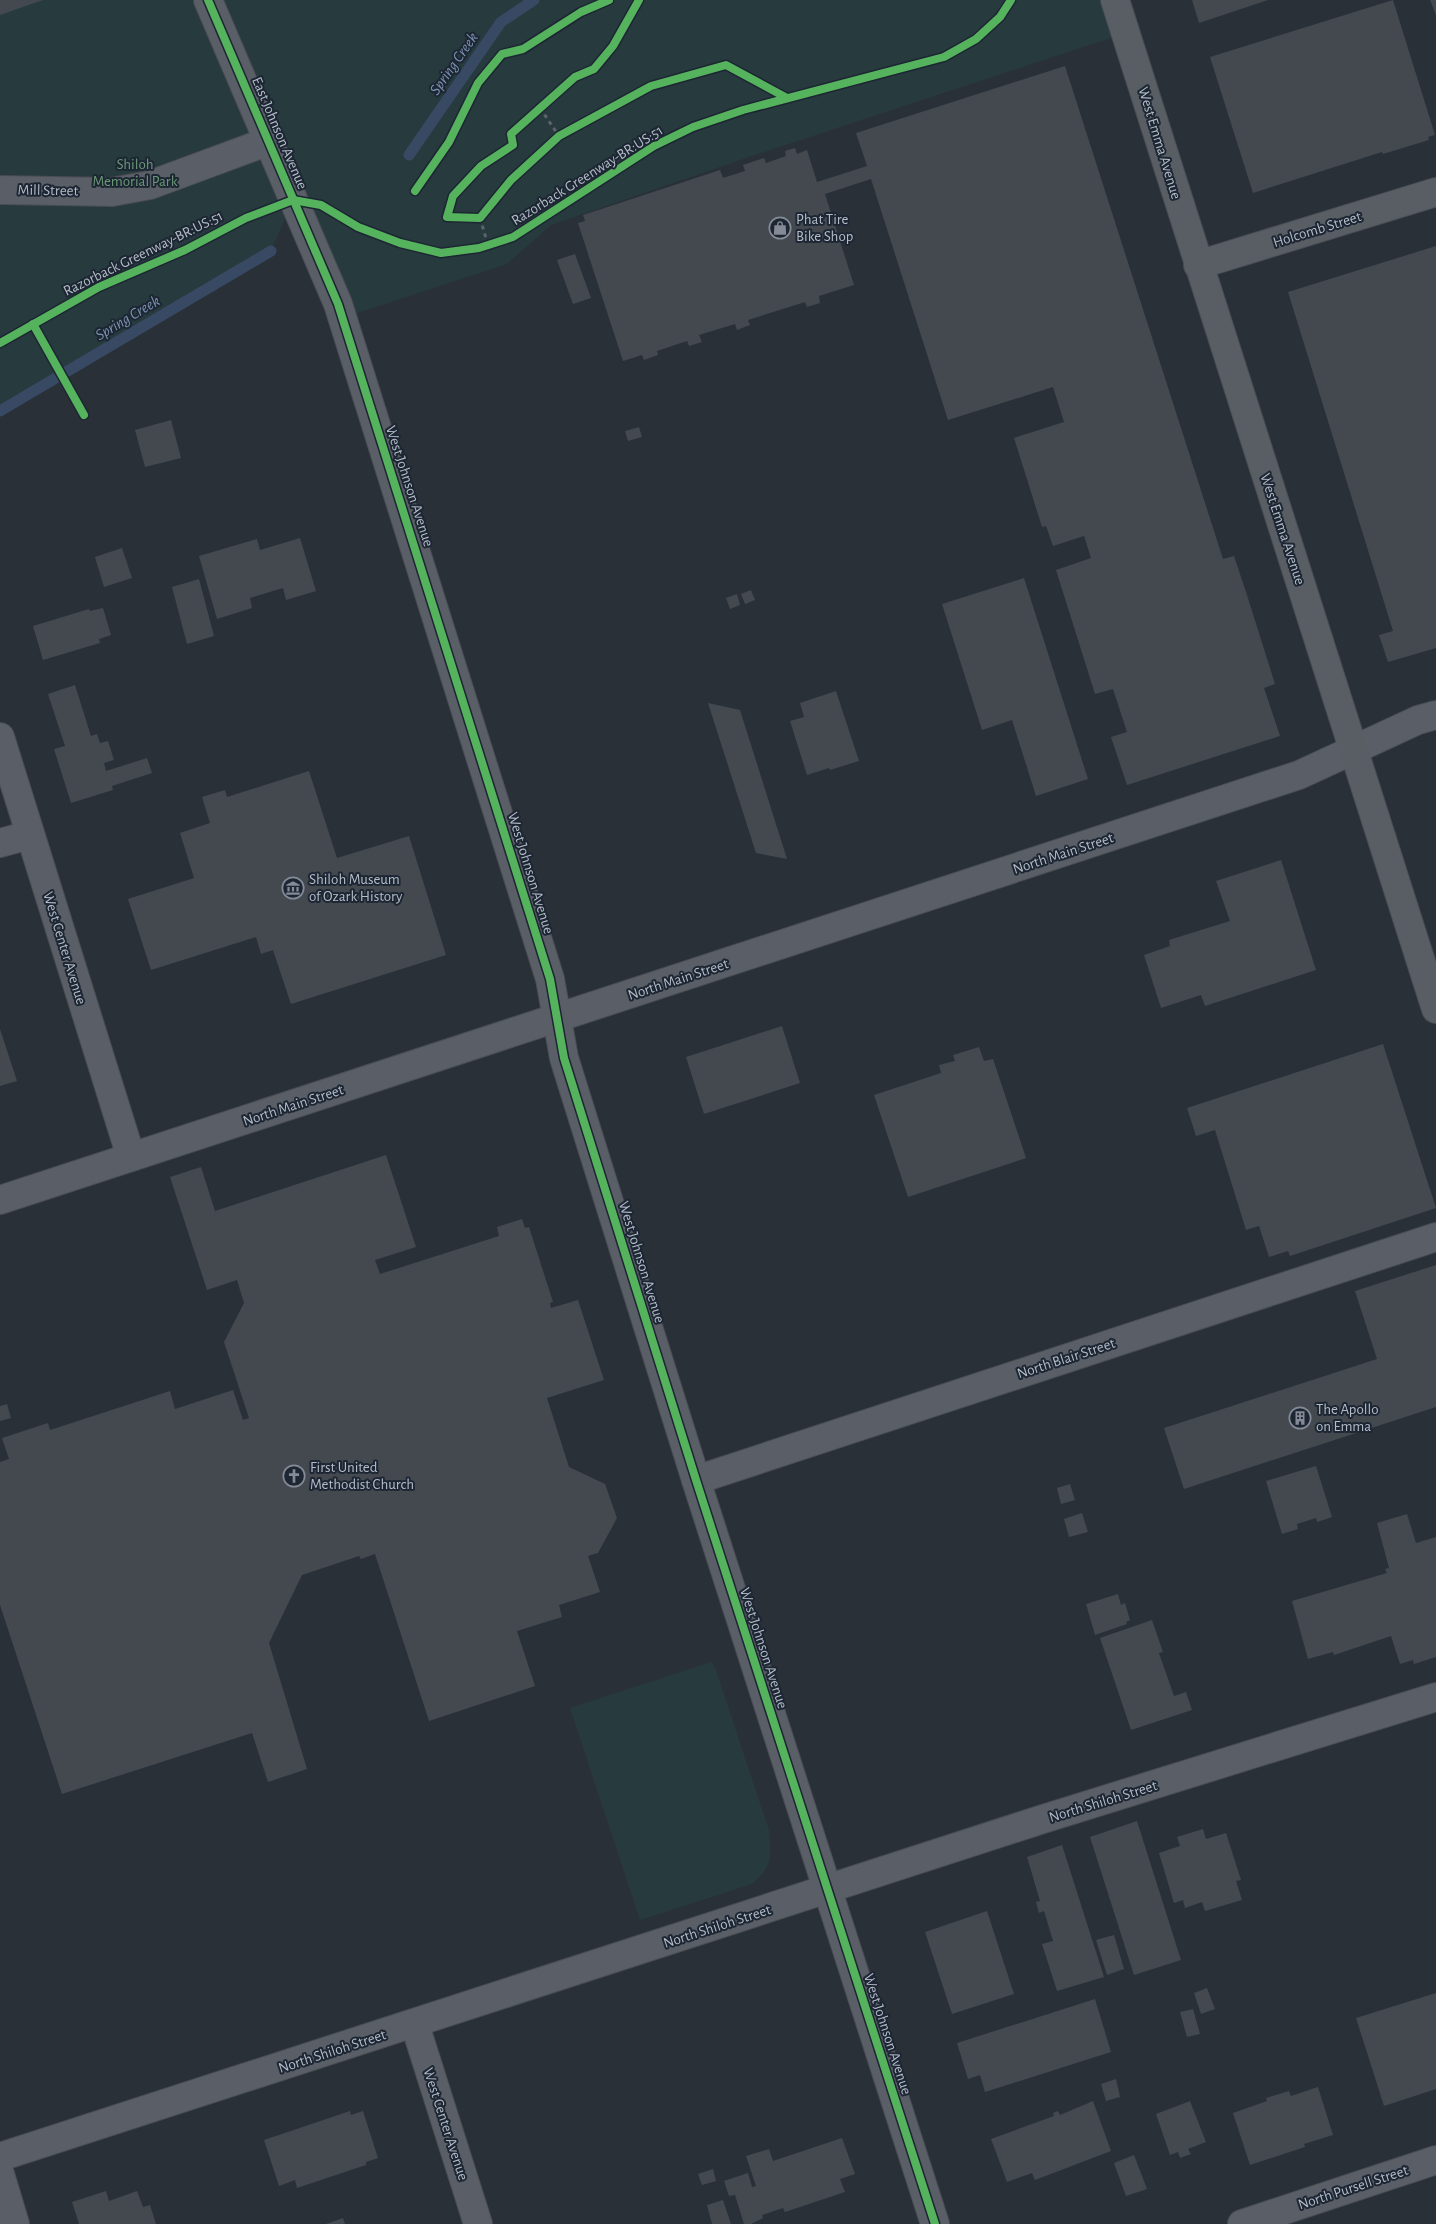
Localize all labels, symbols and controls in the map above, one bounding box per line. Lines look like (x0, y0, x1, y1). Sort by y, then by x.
water label: Spring Creek (427, 29, 482, 98)
street label: East Johnson Avenue (249, 75, 310, 192)
street label: West Emma Avenue (1135, 85, 1184, 201)
street label: Razorback Greenway-BR:US:51 (509, 123, 666, 228)
park label: Shiloh Memorial Park (92, 157, 178, 189)
street label: Mill Street (18, 182, 79, 199)
street label: Razorback Greenway-BR:US:51 (61, 208, 225, 299)
street label: Holcomb Street (1271, 209, 1363, 250)
place label: Phat Tire Bike Shop (796, 212, 853, 244)
shop icon: Phat Tire Bike Shop (768, 216, 792, 240)
water label: Spring Creek (92, 292, 163, 344)
street label: West Johnson Avenue (383, 424, 436, 549)
street label: West Emma Avenue (1257, 471, 1308, 587)
street label: West Johnson Avenue (505, 811, 556, 936)
street label: North Main Street (1011, 830, 1116, 877)
place label: Shiloh Museum of Ozark History (309, 872, 403, 904)
museum icon: Shiloh Museum of Ozark History (281, 876, 305, 900)
street label: West Center Avenue (40, 890, 89, 1006)
street label: North Main Street (626, 956, 731, 1003)
street label: North Main Street (241, 1082, 346, 1129)
street label: West Johnson Avenue (616, 1200, 667, 1325)
street label: North Blair Street (1015, 1336, 1117, 1381)
place label: The Apollo on Emma (1316, 1402, 1379, 1434)
building icon: The Apollo on Emma (1288, 1406, 1312, 1430)
place label: First United Methodist Church (310, 1460, 414, 1492)
church icon: First United Methodist Church (282, 1464, 306, 1488)
street label: West Johnson Avenue (737, 1586, 790, 1711)
street label: North Shiloh Street (1047, 1778, 1159, 1825)
street label: North Shiloh Street (662, 1902, 773, 1951)
street label: West Johnson Avenue (861, 1972, 914, 2097)
street label: North Shiloh Street (277, 2027, 388, 2076)
street label: West Center Avenue (420, 2066, 471, 2182)
street label: North Pursell Street (1296, 2163, 1410, 2212)

